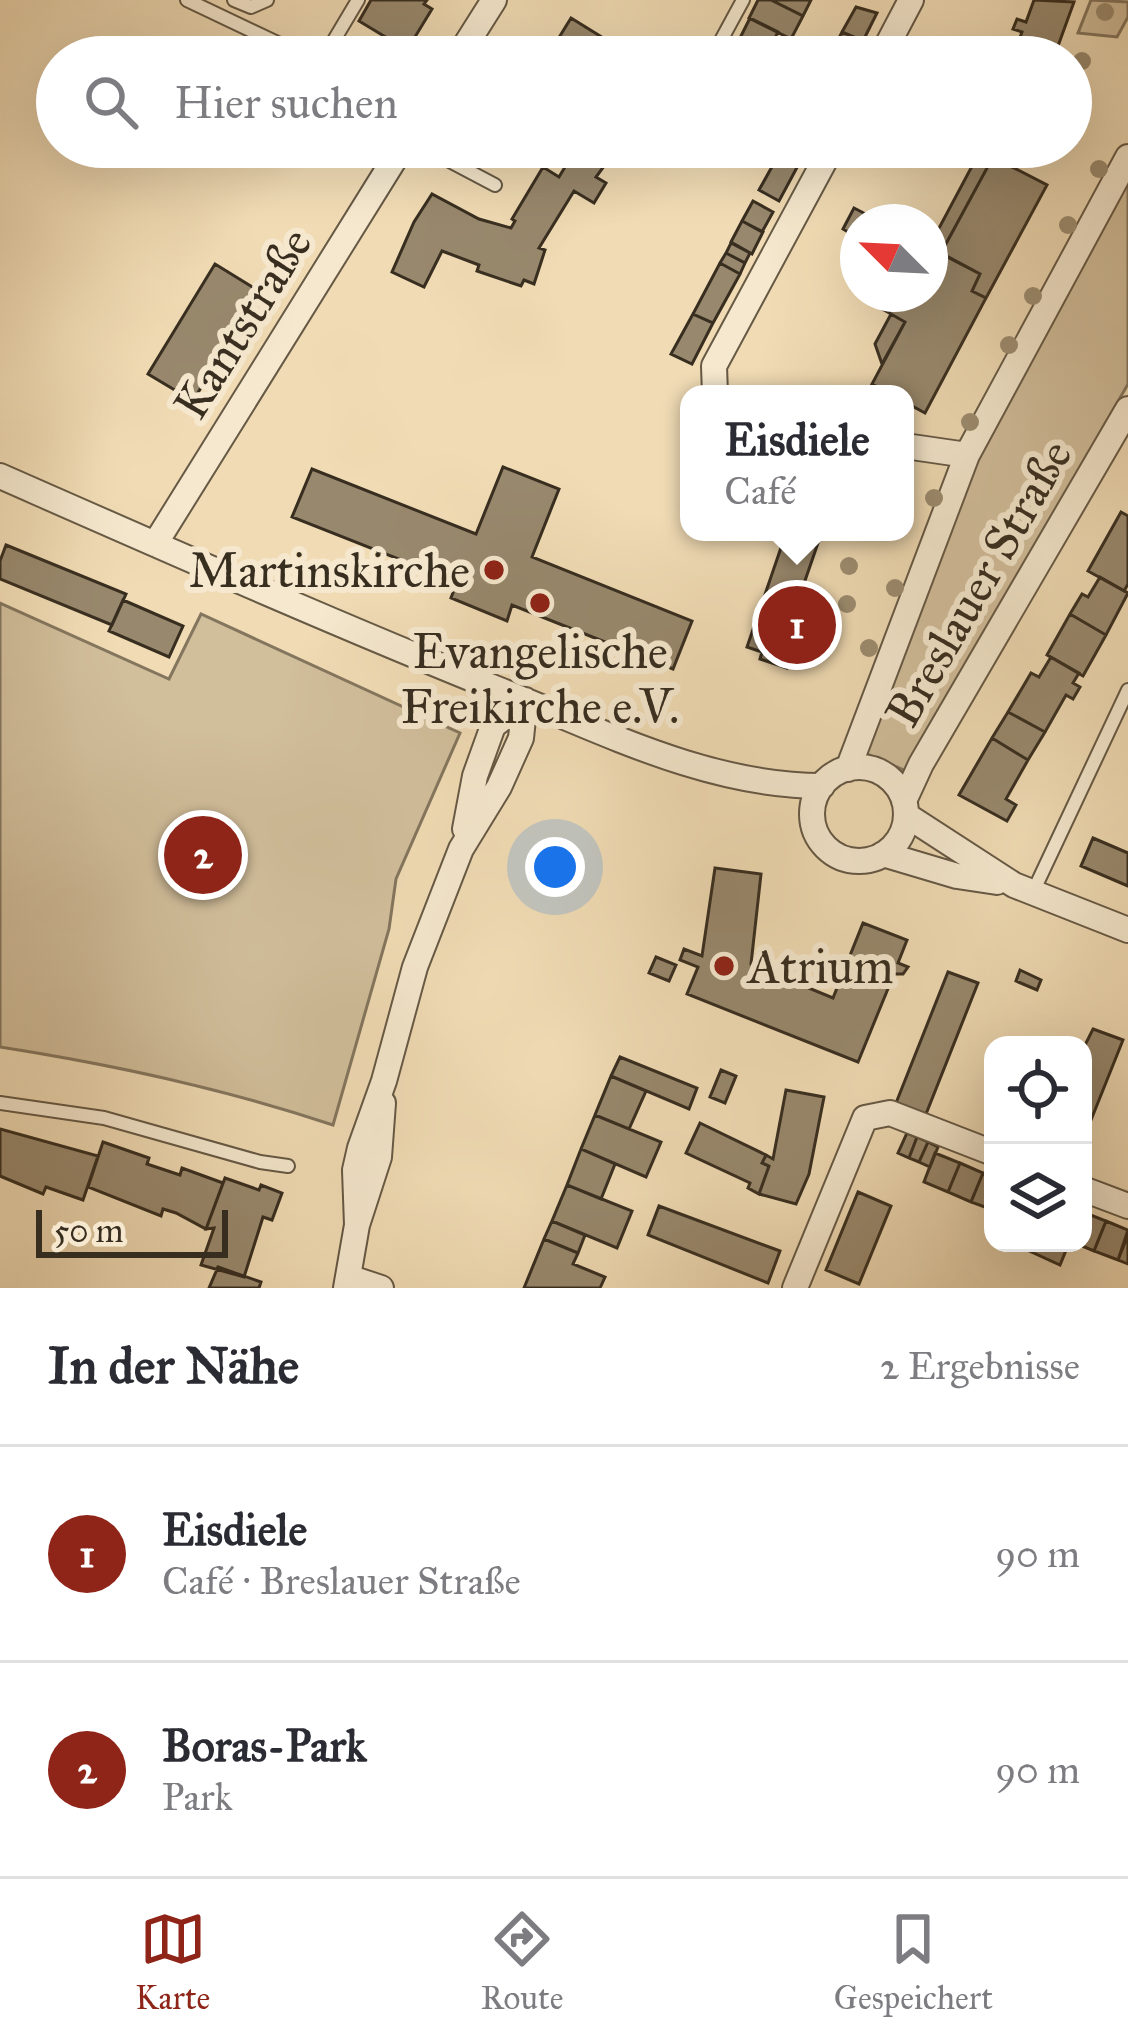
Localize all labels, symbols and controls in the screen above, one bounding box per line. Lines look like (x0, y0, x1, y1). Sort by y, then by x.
search box (36, 36, 1092, 168)
icon: search (78, 69, 144, 135)
text: Hier suchen (174, 75, 398, 130)
north arrow (840, 204, 948, 312)
street label: Kantstraße (161, 217, 324, 430)
popup (680, 385, 914, 541)
text: Eisdiele (724, 412, 870, 467)
street label: Breslauer Straße (872, 429, 1084, 737)
text: Café (724, 467, 796, 515)
place label: Martinskirche (189, 541, 470, 600)
marker: Martinskirche (481, 557, 507, 583)
pin: 1 (758, 580, 836, 670)
marker: Evangelische Freikirche e.V. (527, 590, 553, 616)
place label: Evangelische Freikirche e.V. (401, 622, 679, 736)
pin: 2 (164, 810, 242, 900)
your location (525, 837, 585, 897)
place label: Atrium (746, 937, 894, 996)
marker: Atrium (711, 953, 737, 979)
map controls (984, 1036, 1092, 1252)
button: locate (984, 1036, 1092, 1144)
button: layers (984, 1144, 1092, 1252)
scale bar (36, 1204, 228, 1257)
text: 50 m (54, 1211, 123, 1251)
text: In der Nähe (48, 1335, 299, 1397)
text: 2 Ergebnisse (880, 1342, 1080, 1390)
text: Eisdiele (162, 1502, 307, 1557)
text: 1 (79, 1530, 95, 1578)
text: 90 m (995, 1530, 1080, 1578)
text: Café · Breslauer Straße (162, 1557, 521, 1605)
text: Boras-Park (162, 1718, 367, 1773)
text: 2 (77, 1746, 97, 1794)
text: 90 m (995, 1746, 1080, 1794)
text: Park (162, 1773, 233, 1821)
tab: Karte (135, 1906, 210, 2018)
tab: Route (481, 1906, 563, 2018)
tab: Gespeichert (834, 1906, 993, 2018)

